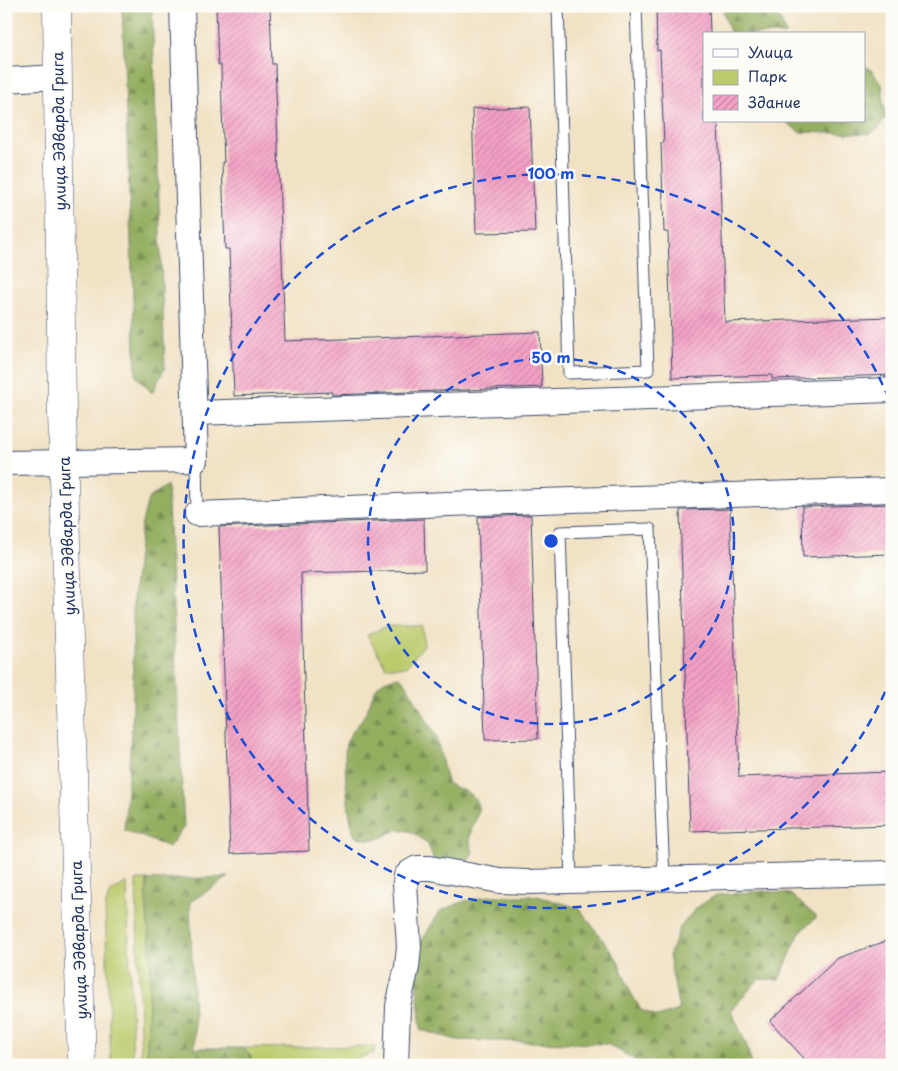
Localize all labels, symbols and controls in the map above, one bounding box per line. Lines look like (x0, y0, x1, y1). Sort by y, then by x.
legend (703, 32, 866, 122)
text: Улица (748, 40, 793, 63)
street label: улица Эдварда Грига (45, 51, 71, 211)
text: Парк (748, 64, 787, 87)
text: Здание (748, 90, 801, 113)
text: 100 m (528, 161, 574, 184)
text: 50 m (532, 345, 570, 368)
street label: улица Эдварда Грига (52, 456, 80, 616)
centre of rings (542, 532, 560, 550)
street label: улица Эдварда Грига (64, 860, 92, 1020)

